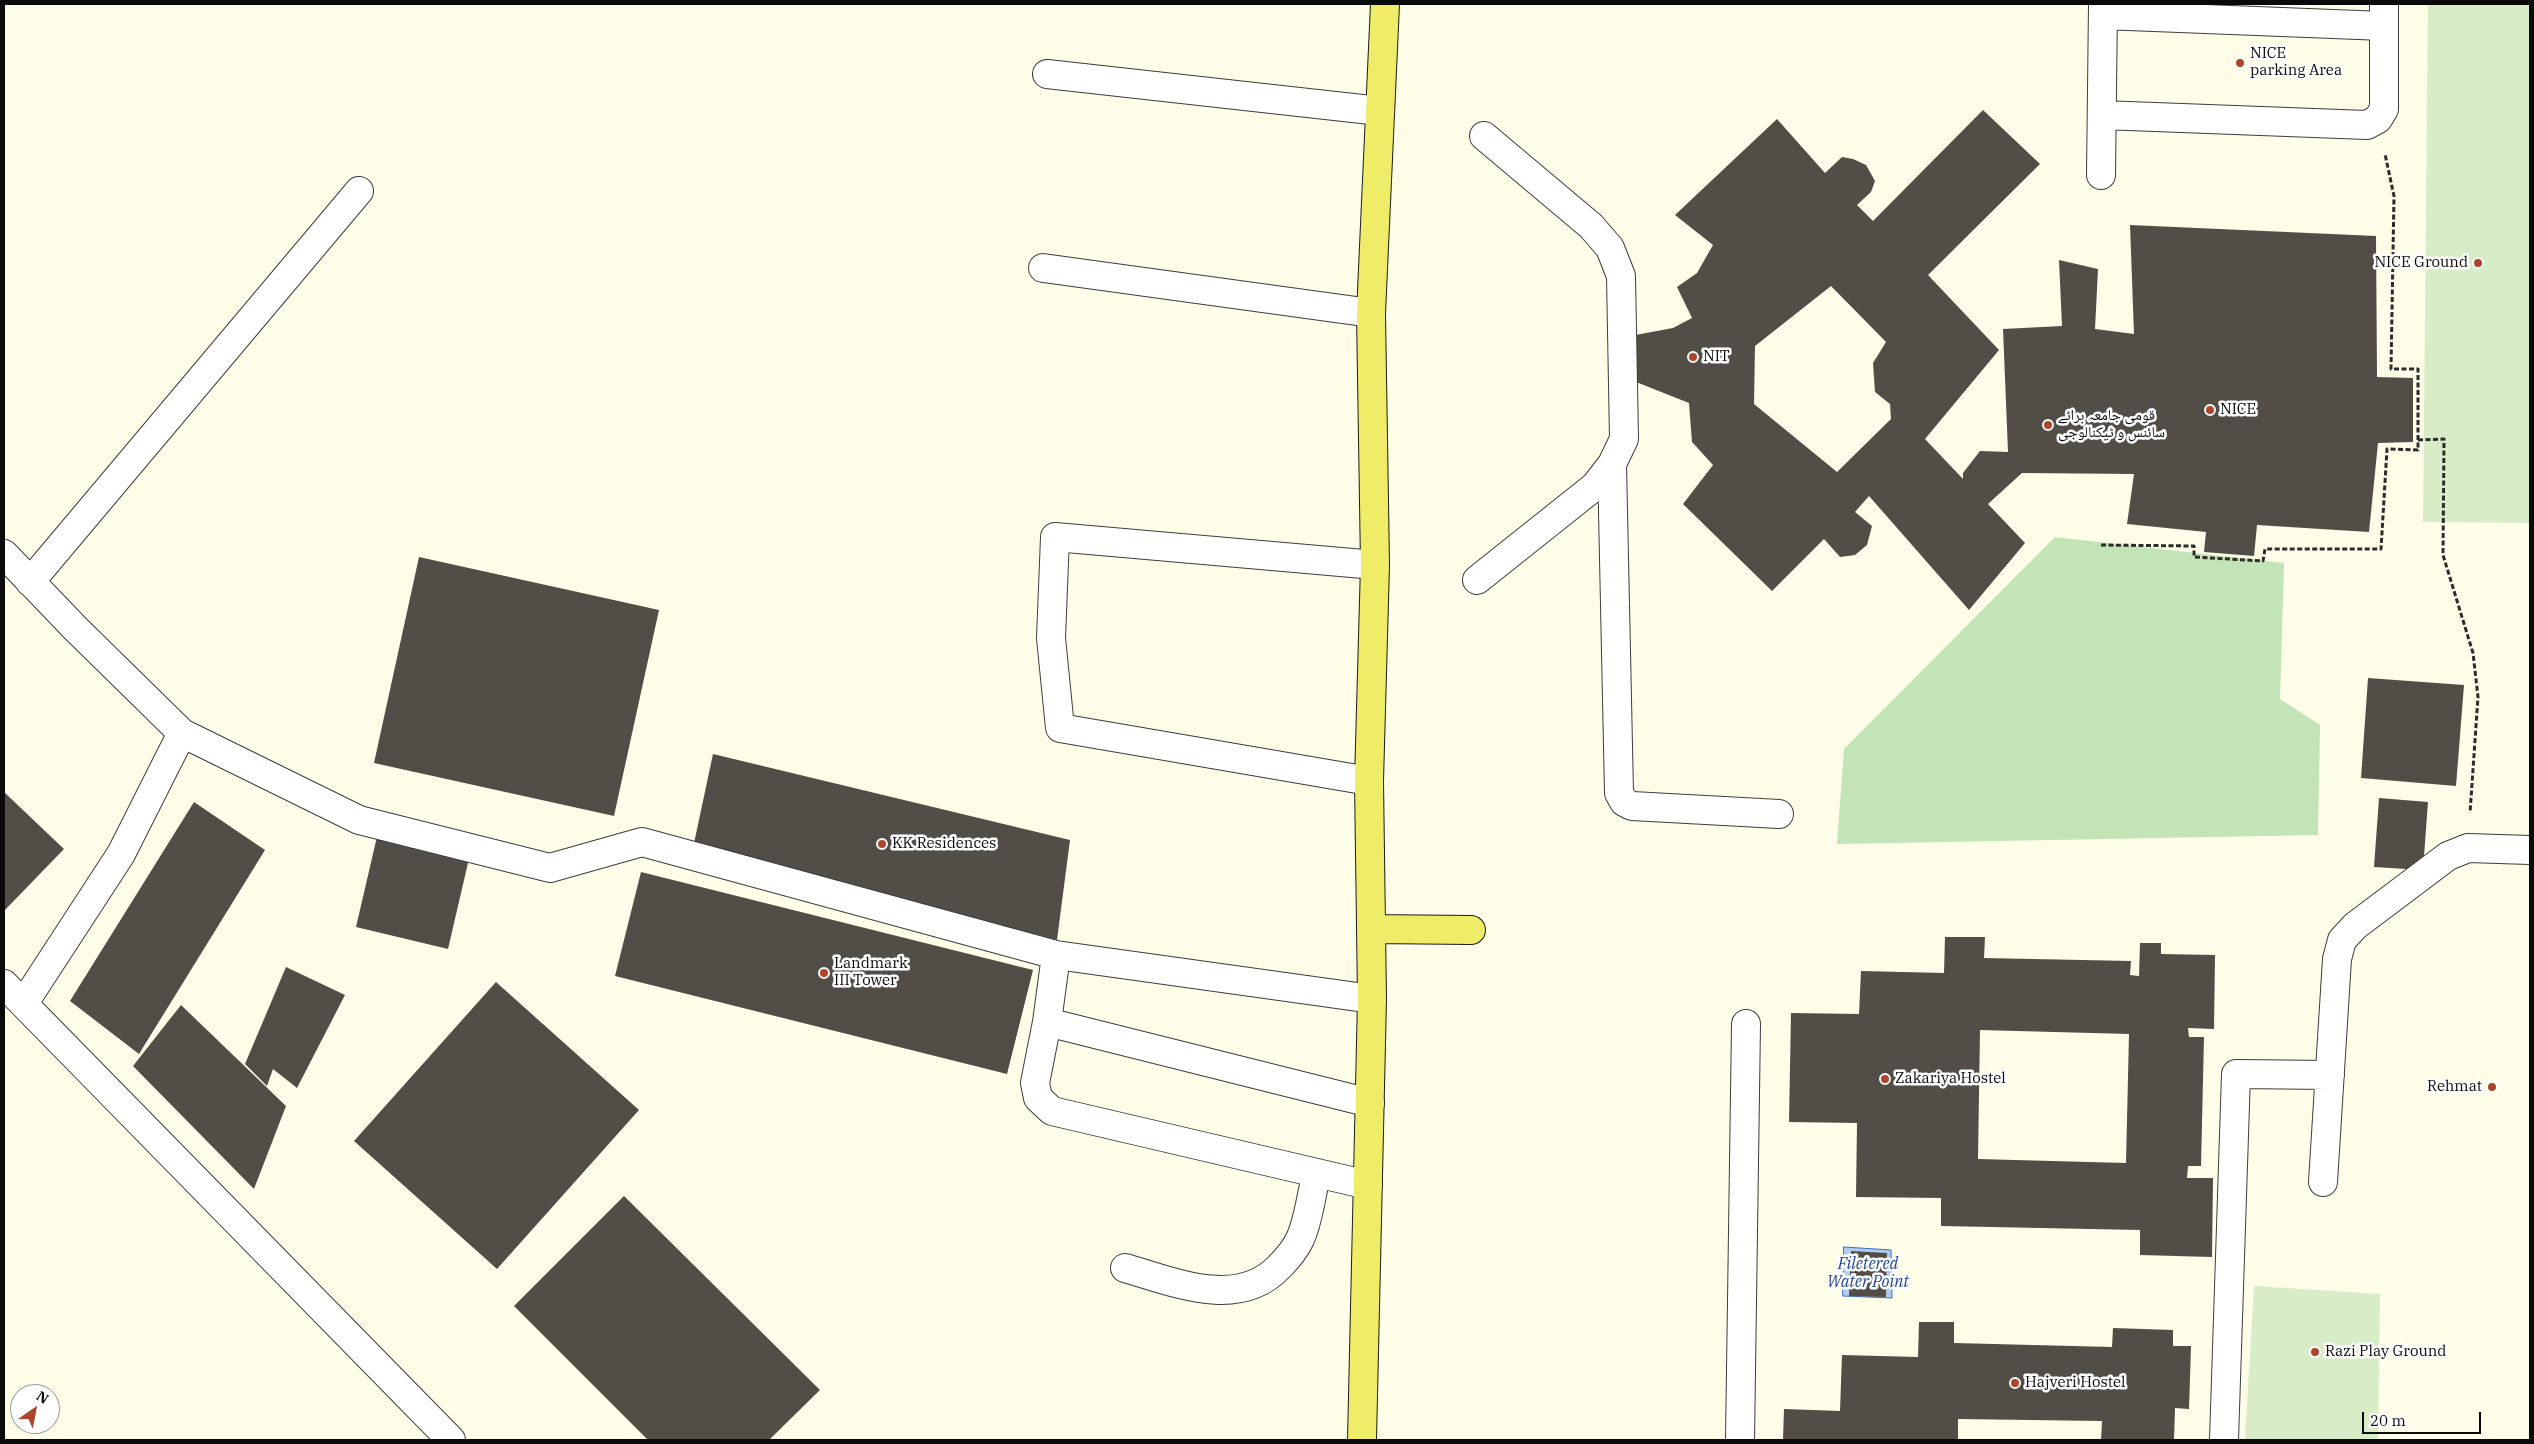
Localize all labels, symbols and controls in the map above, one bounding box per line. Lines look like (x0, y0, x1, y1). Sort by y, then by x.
place label: NICE parking Area (2250, 45, 2342, 80)
marker: NICE parking Area (2234, 57, 2246, 69)
place label: NICE Ground (2374, 254, 2468, 272)
marker: NICE Ground (2472, 257, 2484, 269)
place label: NIT (1703, 348, 1730, 366)
marker: NIT (1687, 351, 1699, 363)
place label: NICE (2220, 401, 2256, 419)
marker: NICE (2204, 404, 2216, 416)
place label: قومی جامعہ برائے سائنس و ٹیکنالوجی (2058, 407, 2165, 442)
marker: قومی جامعہ برائے سائنس و ٹیکنالوجی (2042, 419, 2054, 431)
place label: KK Residences (892, 835, 996, 853)
marker: KK Residences (876, 838, 888, 850)
place label: Landmark III Tower (834, 955, 908, 990)
marker: Landmark III Tower (818, 967, 830, 979)
place label: Zakariya Hostel (1895, 1070, 2006, 1088)
marker: Zakariya Hostel (1879, 1073, 1891, 1085)
place label: Rehmat (2427, 1078, 2482, 1096)
marker: Rehmat (2486, 1081, 2498, 1093)
water label: Filetered Water Point (1827, 1254, 1909, 1292)
place label: Razi Play Ground (2325, 1343, 2446, 1361)
marker: Razi Play Ground (2309, 1346, 2321, 1358)
place label: Hajveri Hostel (2025, 1374, 2126, 1392)
marker: Hajveri Hostel (2009, 1377, 2021, 1389)
north arrow (10, 1384, 60, 1434)
text: N (33, 1387, 52, 1408)
scale bar (2364, 1402, 2483, 1434)
text: 20 m (2370, 1411, 2406, 1430)

